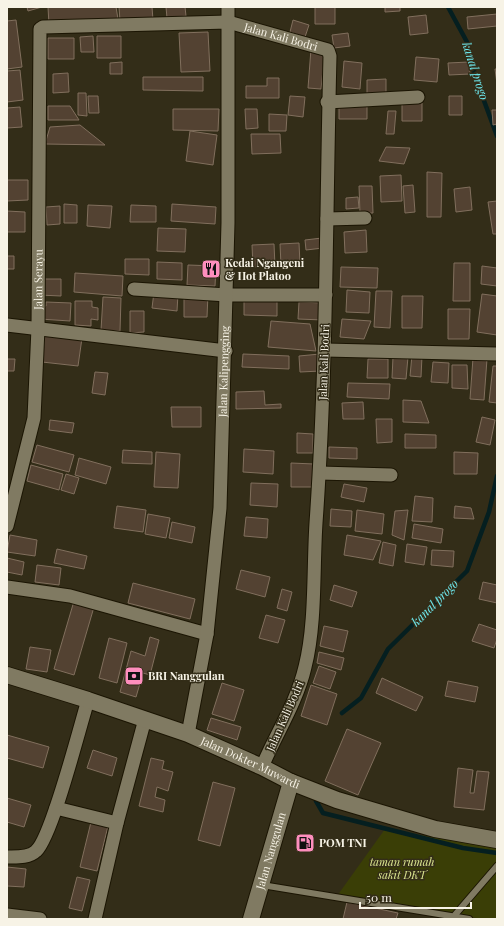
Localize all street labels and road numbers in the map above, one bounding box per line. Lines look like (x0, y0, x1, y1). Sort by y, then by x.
street label: Jalan Kali Bodri (241, 19, 320, 54)
street label: Jalan Serayu (30, 248, 46, 311)
street label: Jalan Kali Bodri (315, 324, 332, 401)
street label: Jalan Kalipengging (215, 325, 232, 418)
street label: Jalan Kali Bodri (262, 678, 307, 754)
street label: Jalan Dokter Muwardi (198, 732, 302, 792)
street label: Jalan Nanggulan (252, 810, 289, 892)

